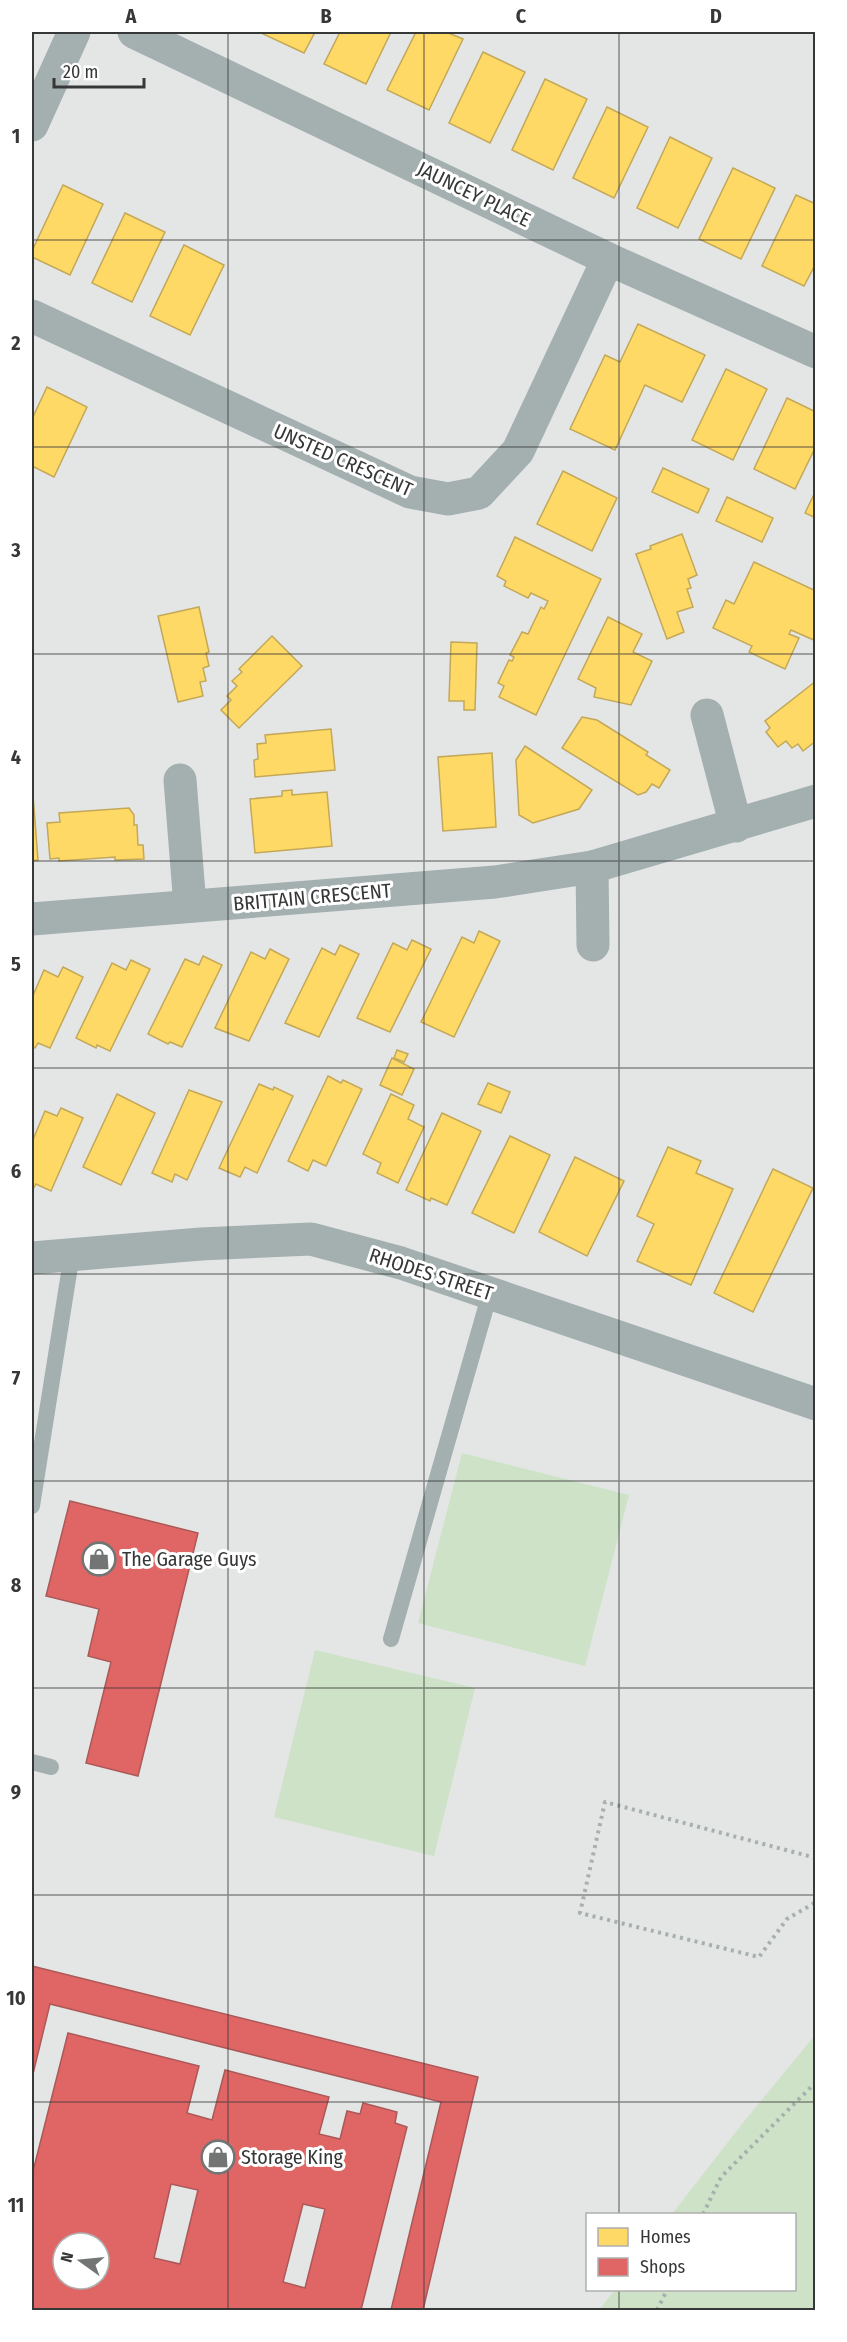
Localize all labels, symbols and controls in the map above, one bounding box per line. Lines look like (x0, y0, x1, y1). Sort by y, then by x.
text: A (125, 4, 138, 28)
text: B (320, 4, 332, 28)
text: C (516, 4, 527, 28)
text: D (710, 4, 722, 28)
scale bar (54, 51, 144, 89)
text: 20 m (63, 61, 98, 83)
text: 1 (12, 124, 20, 148)
street label: JAUNCEY PLACE (413, 156, 535, 232)
text: 2 (10, 331, 21, 355)
street label: UNSTED CRESCENT (270, 419, 417, 502)
text: 3 (10, 538, 21, 562)
text: 4 (11, 745, 21, 769)
street label: BRITTAIN CRESCENT (232, 878, 393, 916)
text: 5 (11, 952, 21, 976)
text: 6 (11, 1159, 21, 1183)
street label: RHODES STREET (366, 1243, 497, 1306)
text: 7 (12, 1366, 21, 1390)
shop icon: The Garage Guys (81, 1541, 117, 1577)
place label: The Garage Guys (122, 1547, 257, 1571)
text: 8 (11, 1573, 22, 1597)
text: 9 (11, 1780, 21, 1804)
text: 10 (6, 1986, 26, 2010)
shop icon: Storage King (200, 2139, 236, 2175)
place label: Storage King (241, 2145, 343, 2169)
text: 11 (8, 2193, 24, 2217)
legend (586, 2213, 796, 2291)
text: Homes (640, 2226, 691, 2248)
north arrow (51, 2231, 111, 2291)
text: N (57, 2250, 77, 2264)
text: Shops (640, 2256, 685, 2278)

